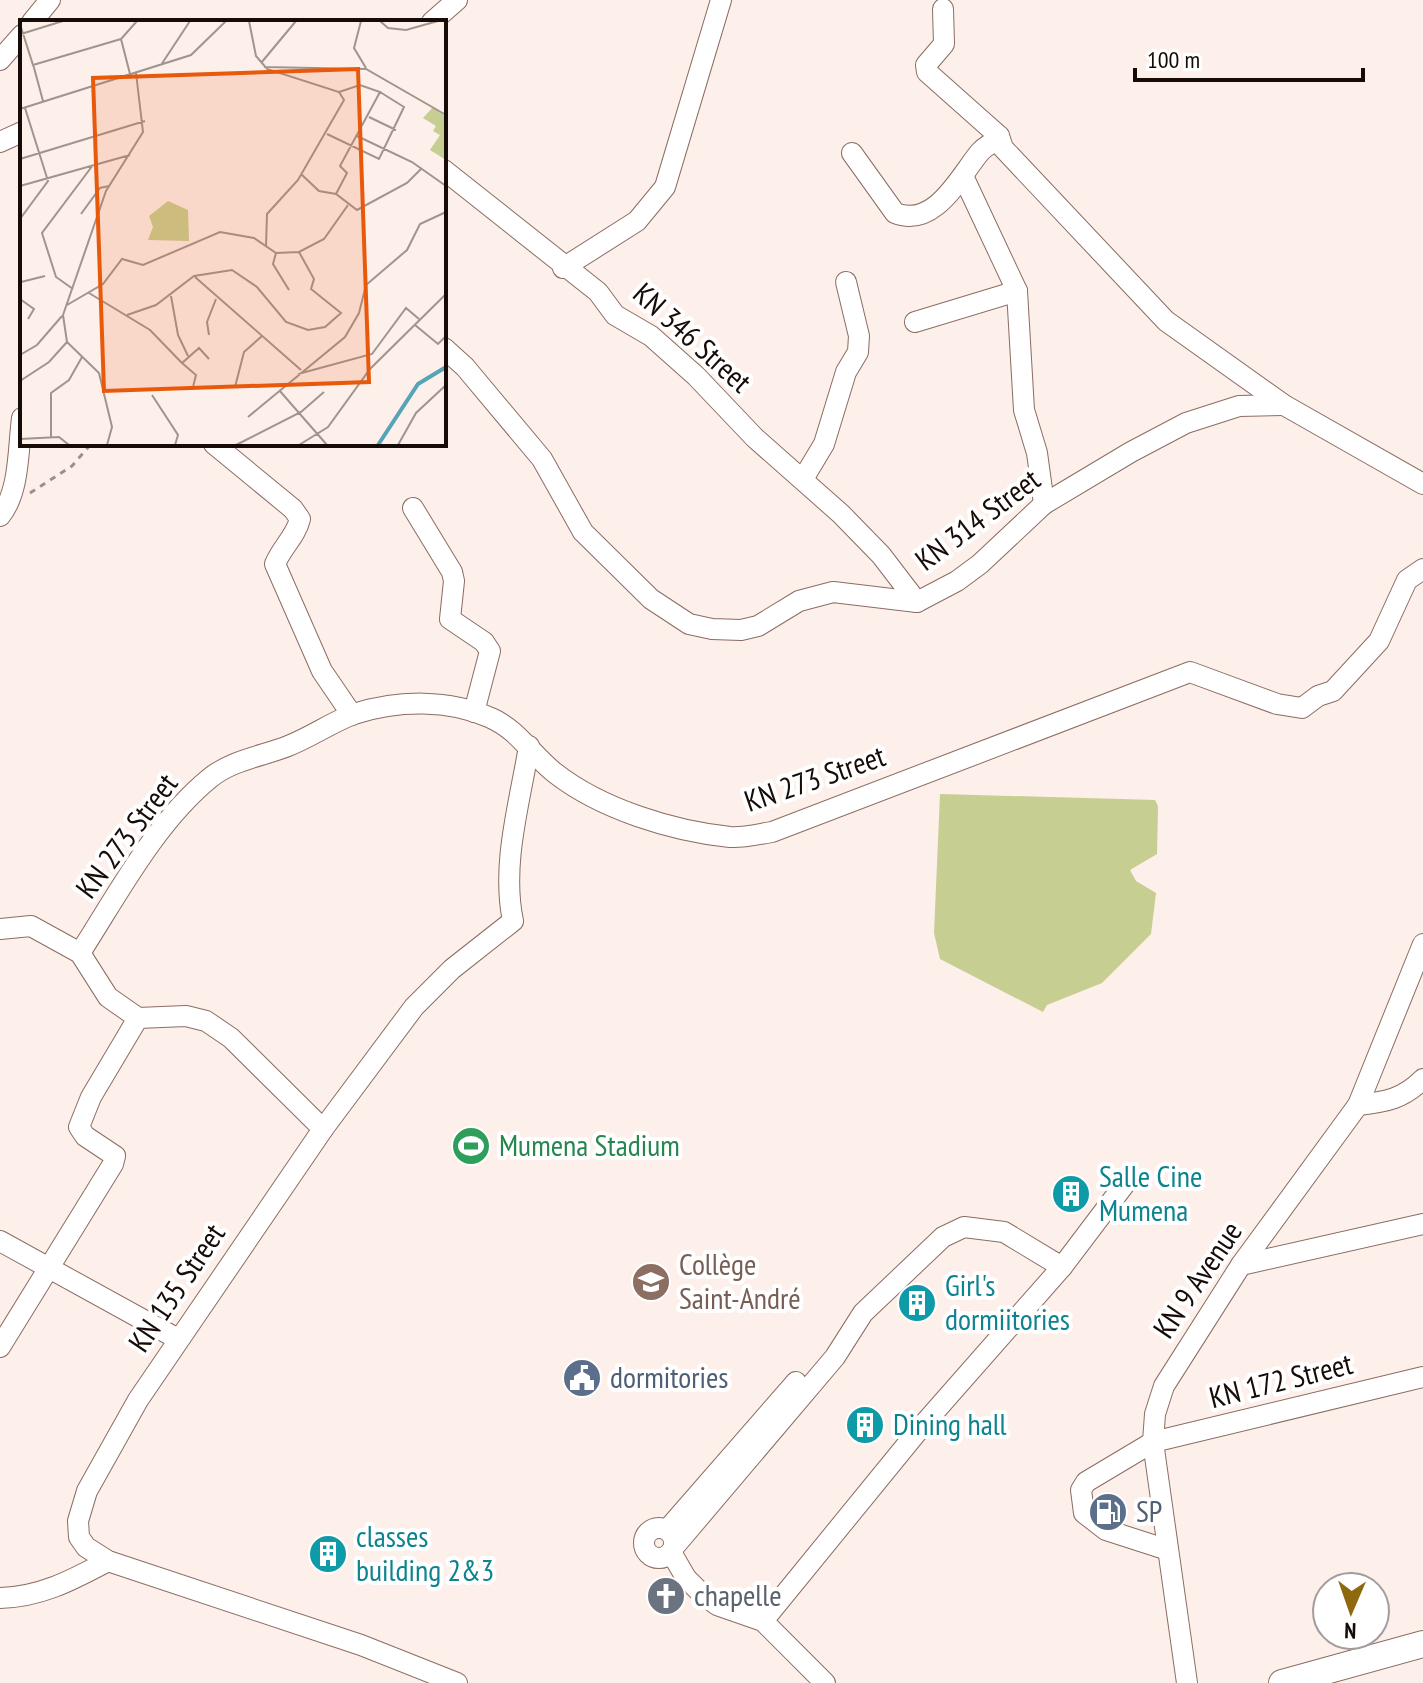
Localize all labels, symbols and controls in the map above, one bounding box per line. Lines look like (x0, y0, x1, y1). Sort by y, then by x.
inset map (20, 20, 446, 446)
scale bar (1135, 32, 1363, 82)
text: 100 m (1147, 44, 1200, 75)
street label: KN 346 Street (626, 273, 761, 401)
street label: KN 314 Street (907, 459, 1048, 578)
street label: KN 273 Street (739, 735, 891, 820)
street label: KN 273 Street (66, 764, 186, 905)
sports icon: Mumena Stadium (450, 1125, 492, 1167)
place label: Mumena Stadium (499, 1125, 680, 1164)
place label: Salle Cine Mumena (1099, 1156, 1202, 1229)
building icon: Salle Cine Mumena (1050, 1173, 1092, 1215)
street label: KN 9 Avenue (1144, 1213, 1250, 1345)
street label: KN 135 Street (119, 1215, 233, 1359)
place label: Collège Saint-André (679, 1244, 801, 1317)
school or university icon: Collège Saint-André (630, 1261, 672, 1303)
place label: Girl's dormiitories (945, 1265, 1070, 1338)
building icon: Girl's dormiitories (896, 1282, 938, 1324)
street label: KN 172 Street (1205, 1343, 1357, 1416)
public building icon: dormitories (561, 1357, 603, 1399)
place label: dormitories (610, 1357, 728, 1396)
building icon: Dining hall (844, 1404, 886, 1446)
place label: Dining hall (893, 1404, 1007, 1443)
fuel station icon: SP (1087, 1491, 1129, 1533)
place label: SP (1136, 1491, 1162, 1530)
place label: classes building 2&3 (356, 1516, 494, 1589)
building icon: classes building 2&3 (307, 1533, 349, 1575)
north arrow (1311, 1571, 1391, 1651)
church icon: chapelle (645, 1575, 687, 1617)
place label: chapelle (694, 1575, 782, 1614)
text: N (1344, 1617, 1357, 1645)

